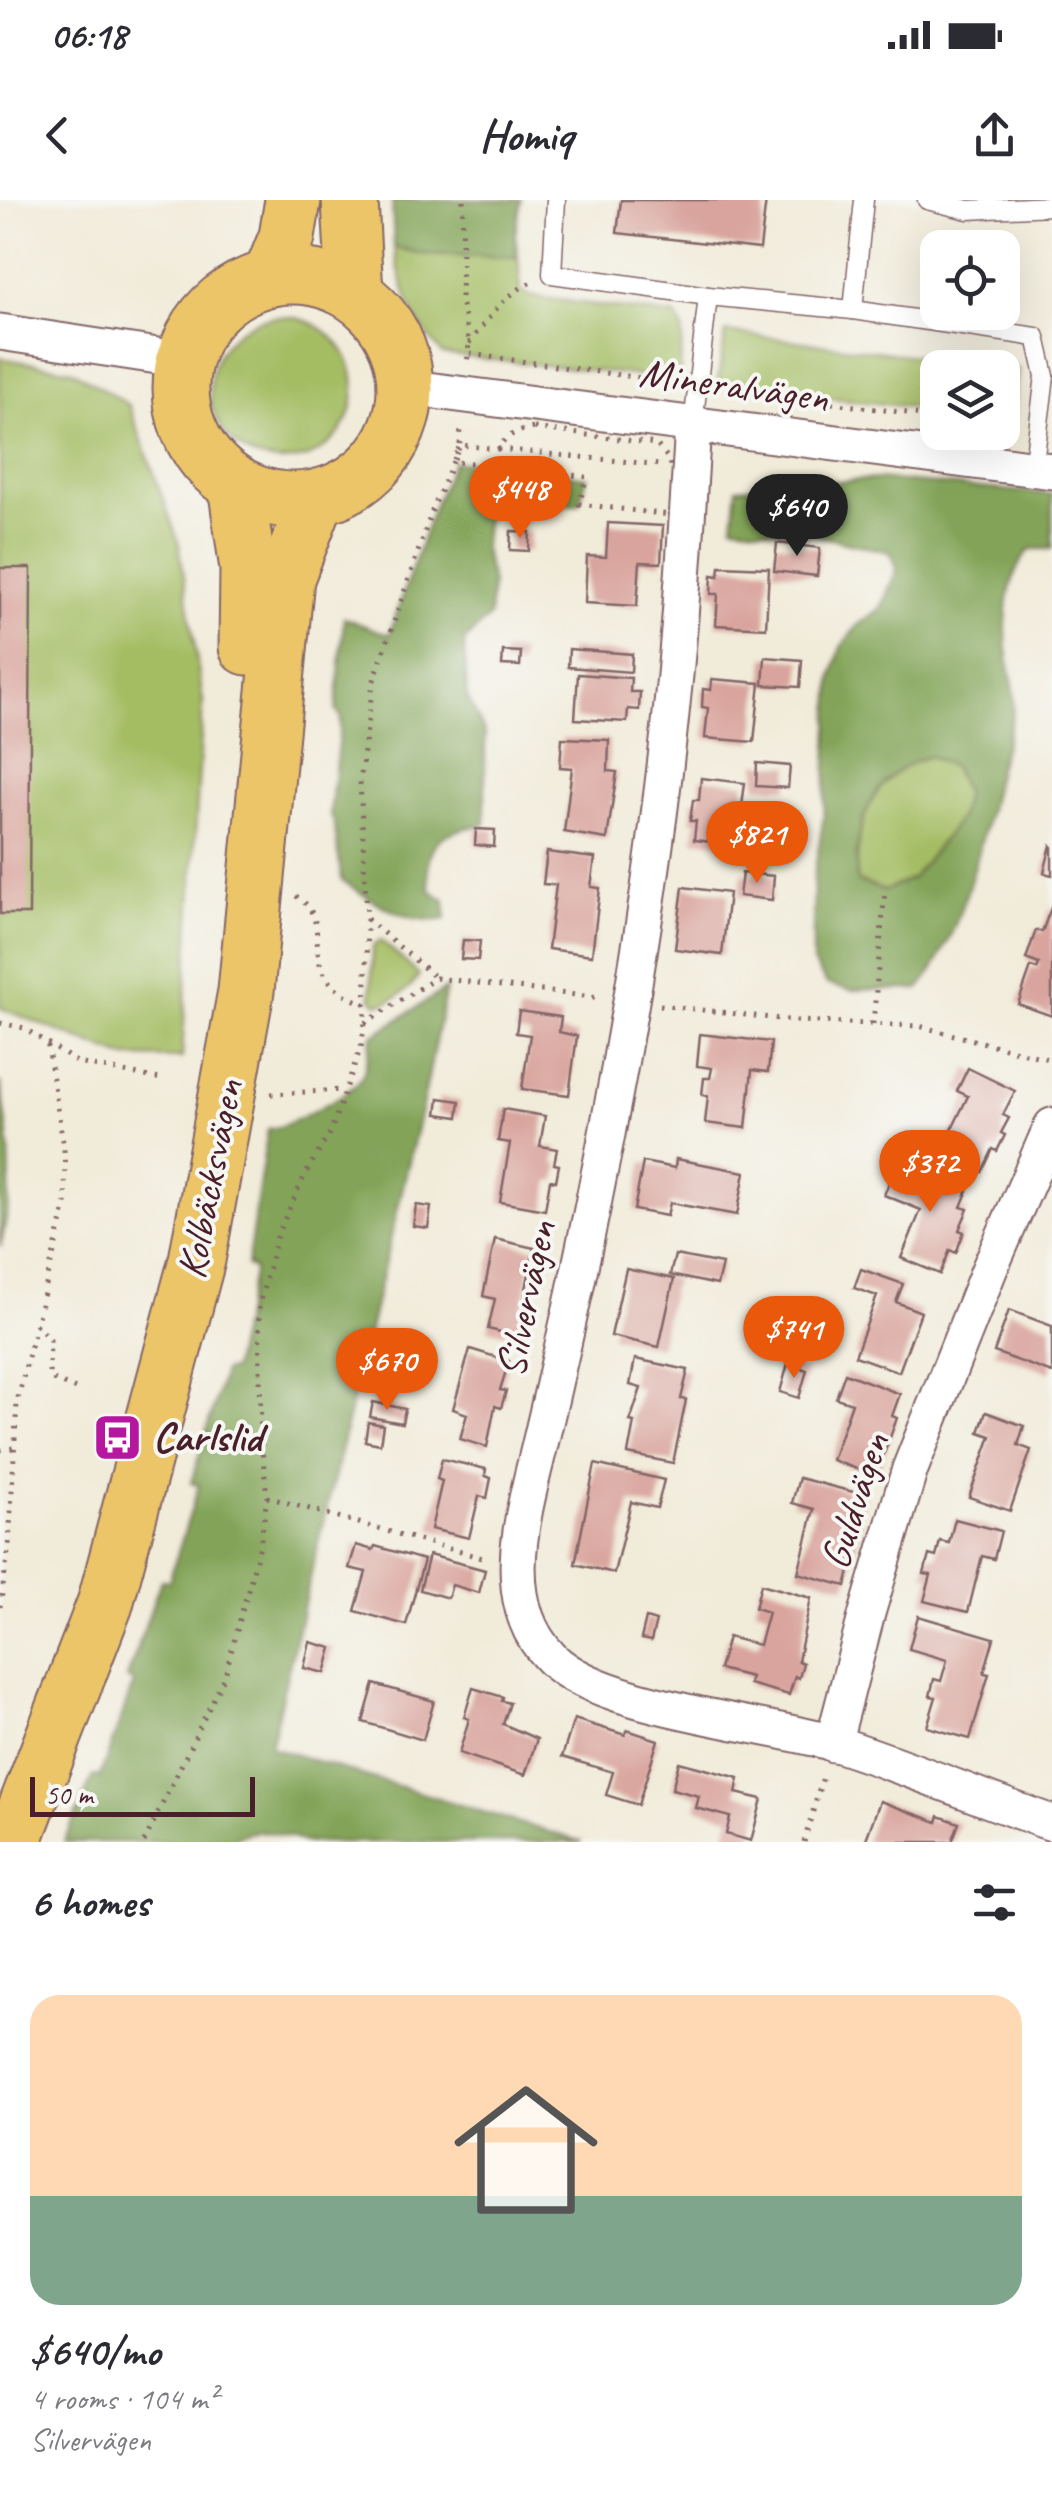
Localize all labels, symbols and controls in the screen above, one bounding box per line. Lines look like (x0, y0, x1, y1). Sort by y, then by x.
text: 06:18 (50, 12, 127, 59)
text: Homiq (479, 107, 573, 164)
icon: back (30, 108, 85, 163)
icon: share (967, 108, 1022, 163)
map controls (920, 230, 1020, 450)
button: locate (920, 230, 1020, 330)
street label: Mineralvägen (636, 346, 833, 425)
button: layers (920, 350, 1020, 450)
pin: $448 (461, 456, 579, 541)
text: $448 (491, 468, 549, 509)
pin: $640 (738, 474, 856, 559)
text: $640 (768, 486, 826, 527)
pin: $821 (698, 801, 816, 886)
text: $821 (728, 813, 786, 854)
street label: Kolbäcksvägen (165, 1074, 255, 1283)
pin: $372 (871, 1130, 989, 1215)
text: $372 (901, 1142, 959, 1183)
street label: Silvervägen (484, 1215, 569, 1382)
pin: $741 (735, 1296, 853, 1381)
text: $741 (765, 1308, 823, 1349)
pin: $670 (328, 1328, 446, 1413)
text: $670 (358, 1340, 416, 1381)
bus stop icon: Carlslid (92, 1411, 144, 1463)
place label: Carlslid (153, 1411, 269, 1464)
street label: Guldvägen (808, 1425, 902, 1576)
scale bar (30, 1772, 255, 1816)
text: 50 m (45, 1777, 93, 1812)
icon: filters (967, 1875, 1022, 1930)
text: 6 homes (30, 1876, 149, 1929)
icon: home (436, 2060, 616, 2240)
text: $640/mo (30, 2325, 160, 2378)
text: 4 rooms · 104 m² (30, 2378, 217, 2419)
text: Silvervägen (30, 2419, 151, 2460)

